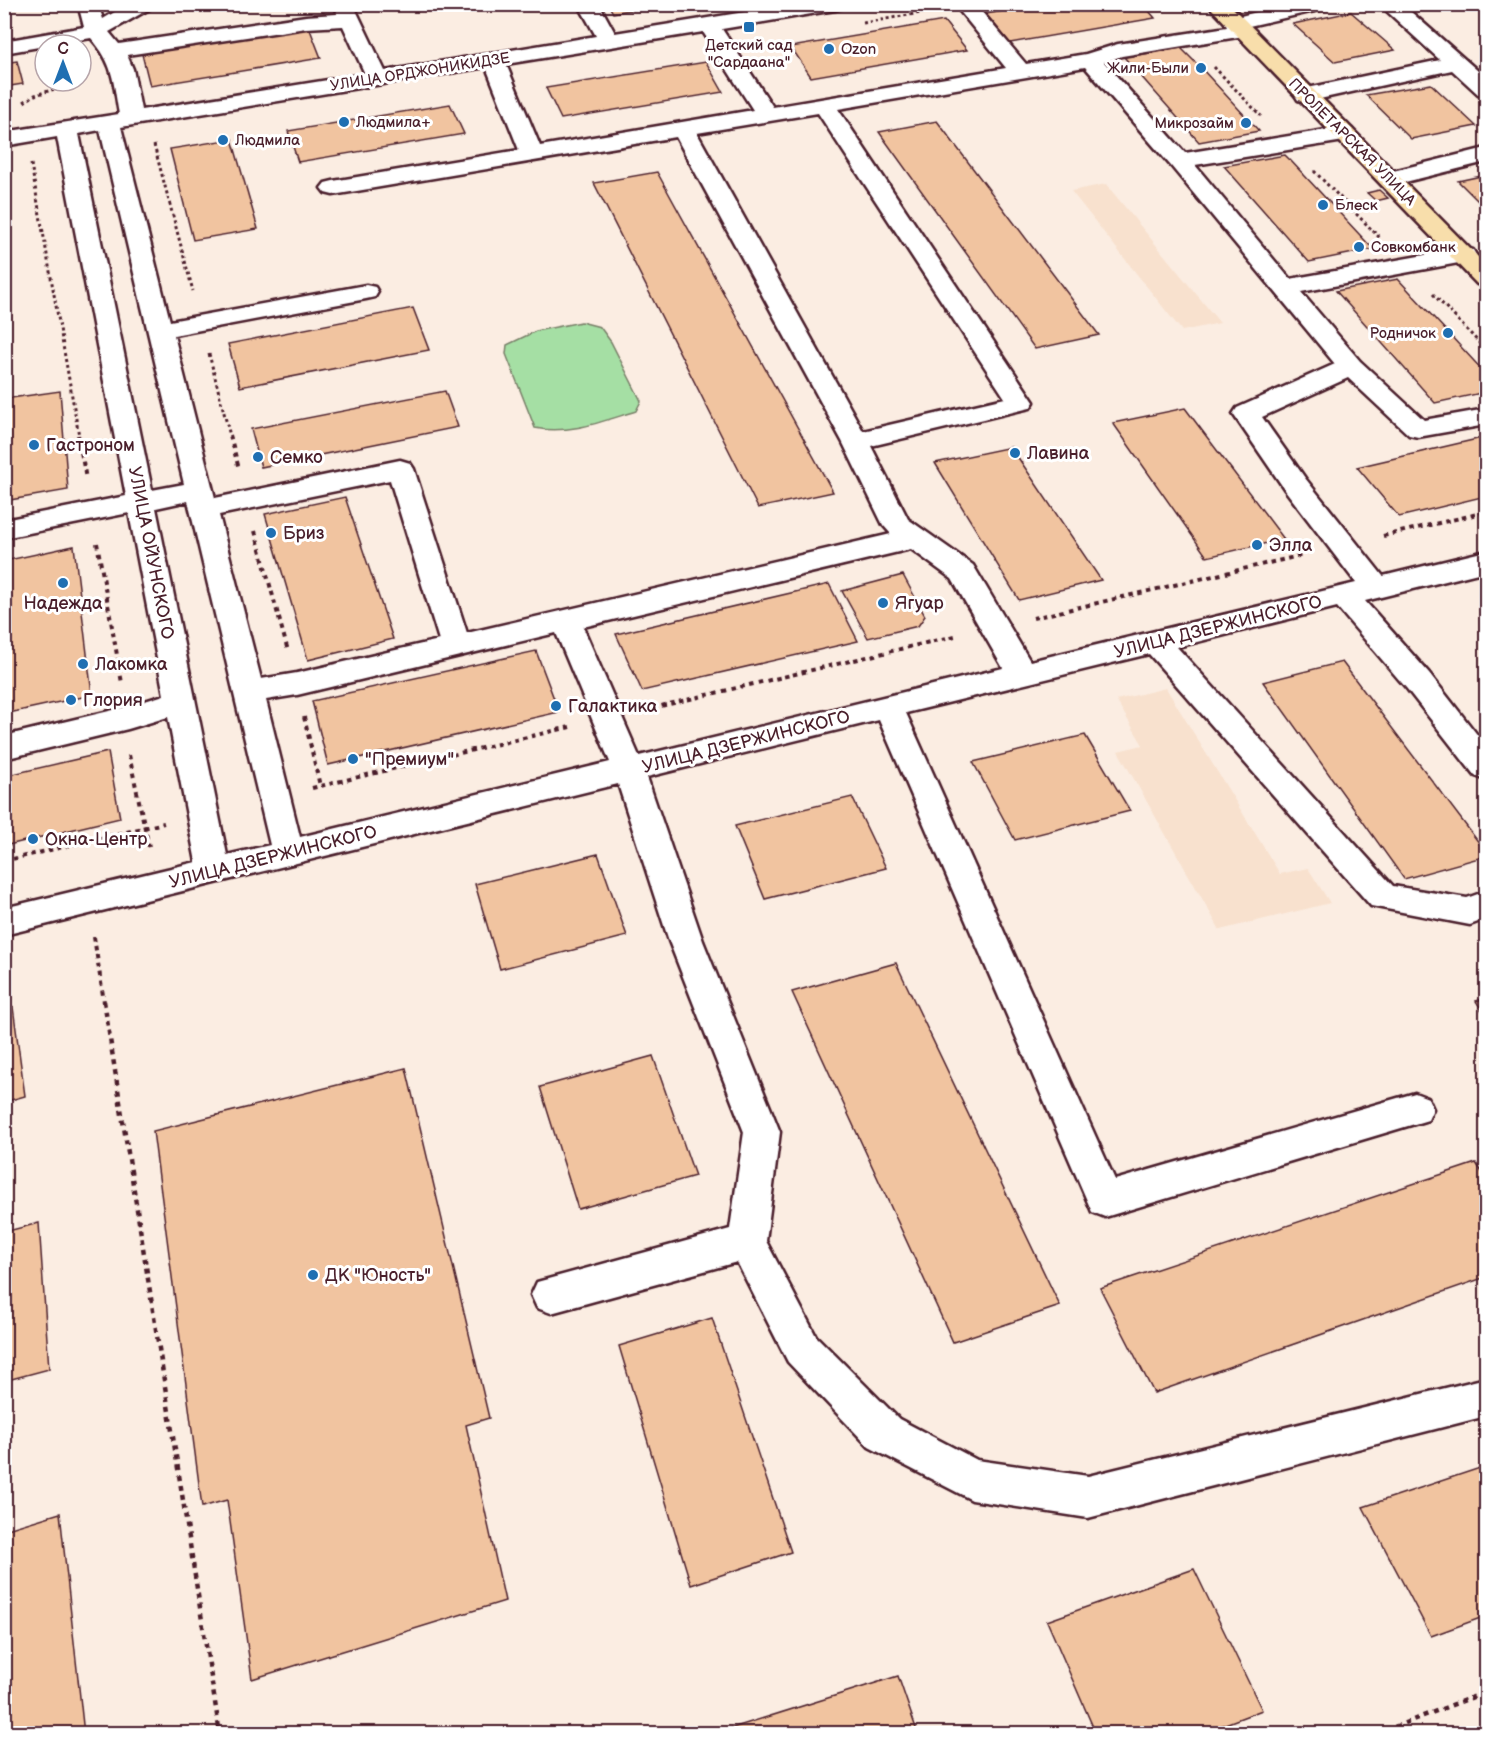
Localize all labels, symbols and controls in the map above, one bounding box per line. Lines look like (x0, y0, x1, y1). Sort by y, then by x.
marker: Детский сад "Сардаана" (742, 20, 756, 34)
north arrow (33, 33, 93, 93)
place label: Детский сад "Сардаана" (705, 36, 793, 72)
text: С (57, 40, 69, 59)
place label: Ozon (841, 40, 876, 59)
marker: Ozon (822, 42, 836, 56)
street label: УЛИЦА ОРДЖОНИКИДЗЕ (329, 48, 511, 96)
place label: Жили-Были (1107, 59, 1189, 78)
marker: Жили-Были (1194, 61, 1208, 75)
street label: ПРОЛЕТАРСКАЯ УЛИЦА (1284, 74, 1420, 210)
place label: Людмила+ (355, 113, 431, 132)
place label: Микрозайм (1154, 114, 1234, 133)
marker: Людмила+ (337, 115, 351, 129)
marker: Микрозайм (1239, 116, 1253, 130)
place label: Людмила (234, 131, 300, 150)
marker: Людмила (216, 133, 230, 147)
place label: Блеск (1335, 196, 1378, 215)
marker: Блеск (1316, 198, 1330, 212)
place label: Совкомбанк (1371, 238, 1456, 257)
marker: Совкомбанк (1352, 240, 1366, 254)
place label: Родничок (1370, 324, 1436, 343)
marker: Родничок (1441, 326, 1455, 340)
place label: Гастроном (46, 435, 135, 456)
marker: Гастроном (27, 438, 41, 452)
place label: Лавина (1026, 443, 1090, 464)
marker: Лавина (1008, 446, 1022, 460)
place label: Семко (270, 447, 323, 468)
marker: Семко (251, 450, 265, 464)
street label: УЛИЦА ОЙУНСКОГО (124, 465, 178, 641)
place label: Бриз (283, 523, 325, 544)
marker: Бриз (264, 526, 278, 540)
place label: Элла (1269, 535, 1313, 556)
marker: Элла (1250, 538, 1264, 552)
marker: Надежда (56, 576, 70, 590)
street label: УЛИЦА ДЗЕРЖИНСКОГО (1112, 591, 1324, 663)
place label: Надежда (23, 593, 103, 614)
place label: Ягуар (895, 593, 944, 614)
marker: Ягуар (876, 596, 890, 610)
place label: Лакомка (94, 654, 168, 675)
marker: Лакомка (76, 657, 90, 671)
place label: Глория (83, 690, 143, 711)
marker: Глория (64, 693, 78, 707)
place label: Галактика (568, 696, 658, 717)
marker: Галактика (549, 699, 563, 713)
street label: УЛИЦА ДЗЕРЖИНСКОГО (640, 706, 852, 778)
place label: "Премиум" (365, 749, 454, 770)
marker: "Премиум" (346, 752, 360, 766)
street label: УЛИЦА ДЗЕРЖИНСКОГО (167, 821, 379, 893)
place label: Окна-Центр (45, 829, 147, 850)
marker: Окна-Центр (26, 832, 40, 846)
place label: ДК "Юность" (325, 1265, 431, 1286)
marker: ДК "Юность" (306, 1268, 320, 1282)

